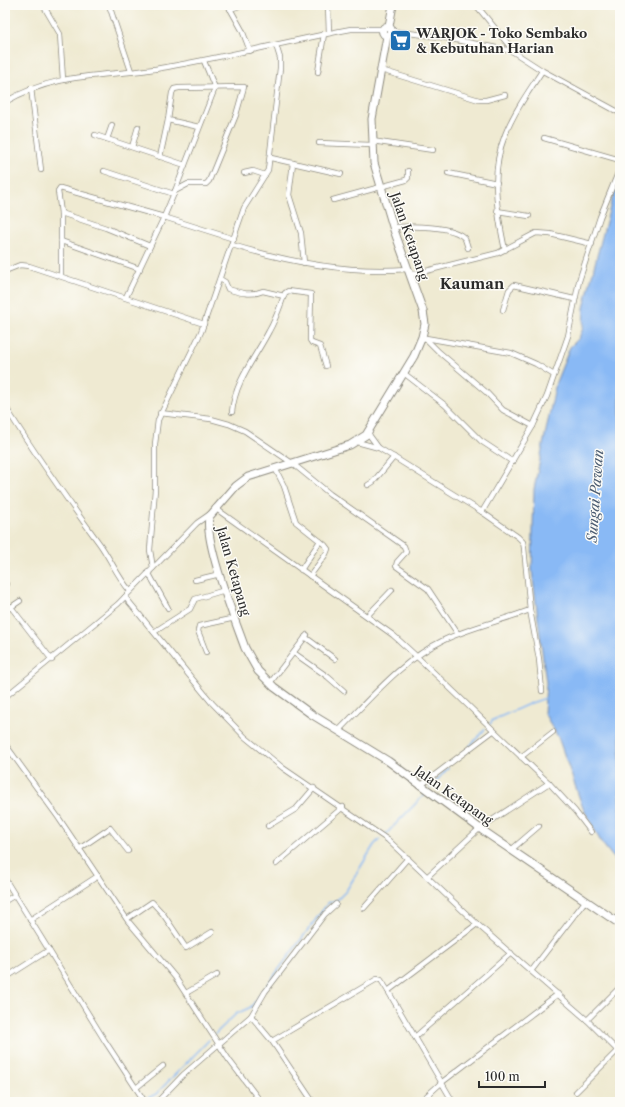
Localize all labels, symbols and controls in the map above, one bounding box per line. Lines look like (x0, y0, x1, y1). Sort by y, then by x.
place label: WARJOK - Toko Sembako & Kebutuhan Harian (415, 25, 587, 56)
supermarket icon: WARJOK - Toko Sembako & Kebutuhan Harian (388, 27, 414, 53)
street label: Jalan Ketapang (387, 188, 433, 282)
district label: Kauman (440, 274, 505, 293)
water label: Sungai Pawan (583, 449, 607, 544)
street label: Jalan Ketapang (213, 523, 254, 618)
street label: Jalan Ketapang (410, 761, 496, 828)
scale bar (479, 1063, 545, 1089)
text: 100 m (485, 1069, 520, 1084)

